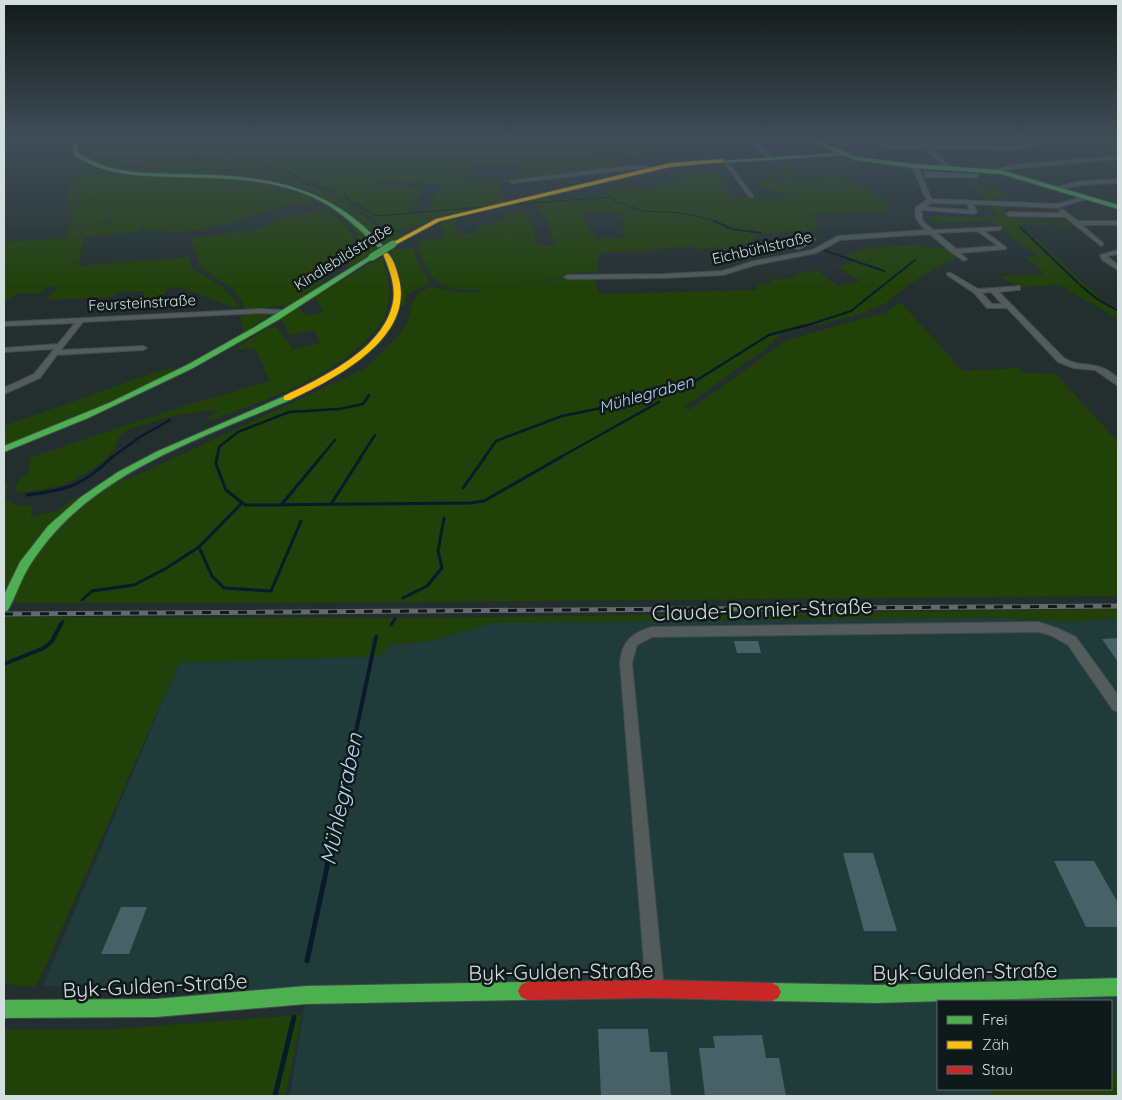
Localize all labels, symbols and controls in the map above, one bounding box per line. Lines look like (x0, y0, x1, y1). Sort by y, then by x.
street label: Kindlebildstraße (290, 219, 395, 294)
street label: Eichbühlstraße (710, 227, 814, 268)
street label: Feursteinstraße (88, 290, 196, 315)
water label: Mühlegraben (596, 371, 696, 417)
street label: Claude-Dornier-Straße (651, 592, 873, 626)
water label: Mühlegraben (313, 729, 369, 868)
street label: Byk-Gulden-Straße (468, 956, 654, 986)
street label: Byk-Gulden-Straße (872, 956, 1058, 986)
street label: Byk-Gulden-Straße (62, 967, 248, 1003)
legend (937, 1000, 1112, 1090)
text: Frei (982, 1010, 1008, 1029)
text: Zäh (982, 1035, 1009, 1054)
text: Stau (982, 1060, 1013, 1079)

